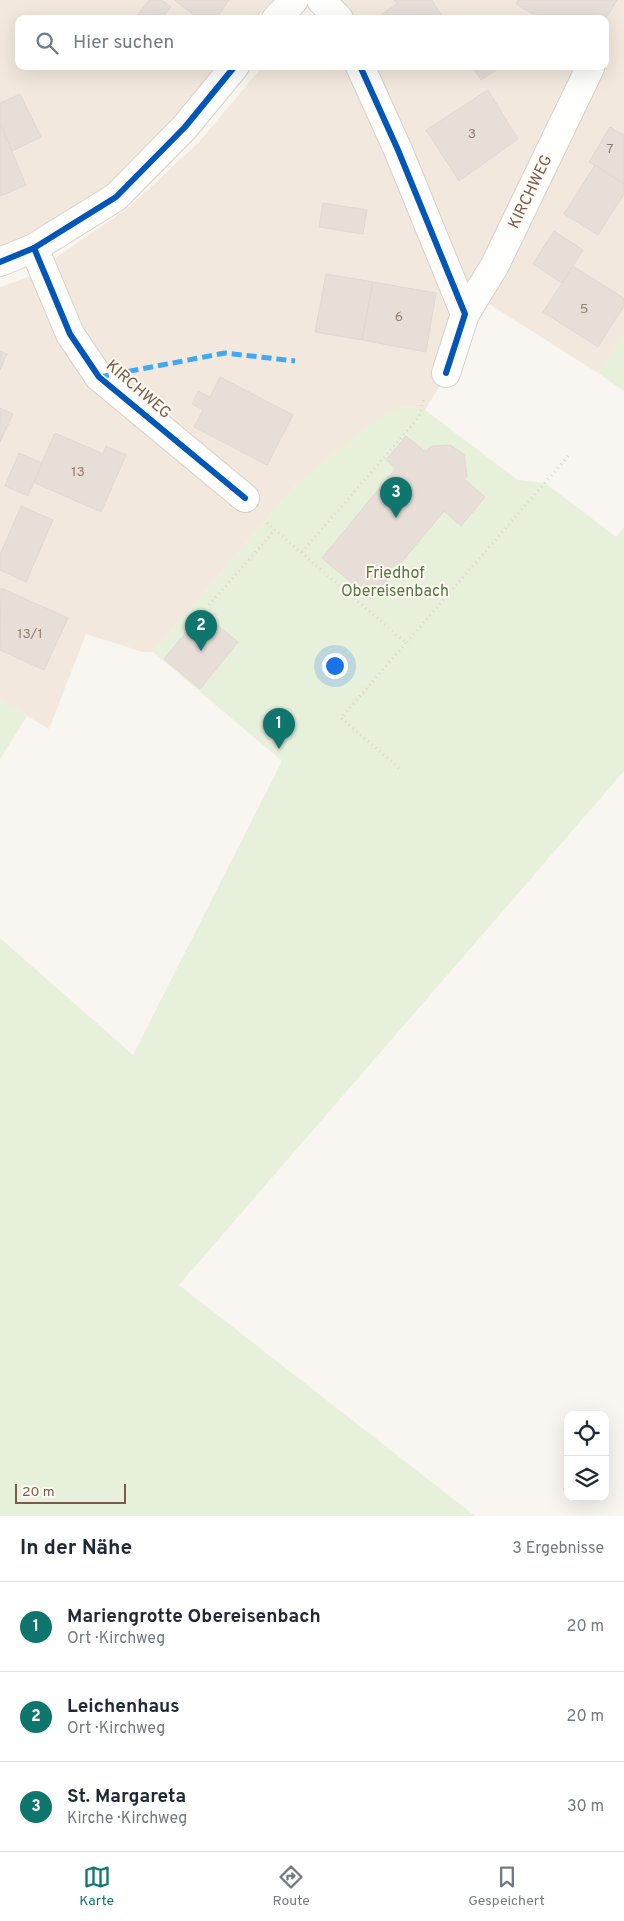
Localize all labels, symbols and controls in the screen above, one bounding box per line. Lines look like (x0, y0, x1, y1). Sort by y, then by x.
search box (15, 15, 609, 70)
icon: search (33, 29, 61, 57)
text: Hier suchen (73, 31, 174, 55)
house number: 3 (468, 126, 476, 143)
house number: 7 (606, 141, 614, 158)
street label: KIRCHWEG (504, 152, 558, 232)
house number: 5 (580, 301, 588, 318)
house number: 6 (395, 309, 403, 326)
street label: KIRCHWEG (101, 356, 175, 424)
house number: 13 (71, 464, 85, 481)
pin: 3 (380, 477, 412, 518)
park label: Friedhof Obereisenbach (341, 564, 449, 602)
pin: 2 (185, 610, 217, 651)
house number: 13/1 (17, 626, 43, 643)
your location (322, 653, 348, 679)
pin: 1 (263, 708, 295, 749)
map controls (564, 1411, 609, 1501)
button: locate (564, 1411, 609, 1456)
button: layers (564, 1456, 609, 1501)
scale bar (15, 1481, 126, 1504)
text: 20 m (22, 1484, 55, 1501)
text: In der Nähe (20, 1535, 132, 1562)
text: 3 Ergebnisse (512, 1539, 604, 1559)
text: Mariengrotte Obereisenbach (67, 1605, 321, 1629)
text: 1 (33, 1617, 39, 1637)
text: 20 m (567, 1617, 604, 1637)
text: Ort · Kirchweg (67, 1629, 165, 1649)
text: Leichenhaus (67, 1695, 180, 1719)
text: 2 (31, 1707, 41, 1727)
text: 20 m (567, 1707, 604, 1727)
text: Ort · Kirchweg (67, 1719, 165, 1739)
text: St. Margareta (67, 1785, 186, 1809)
text: 3 (31, 1797, 41, 1817)
text: 30 m (567, 1797, 604, 1817)
text: Kirche · Kirchweg (67, 1809, 187, 1829)
tab: Karte (79, 1863, 114, 1910)
tab: Route (273, 1863, 310, 1910)
tab: Gespeichert (468, 1863, 545, 1910)

